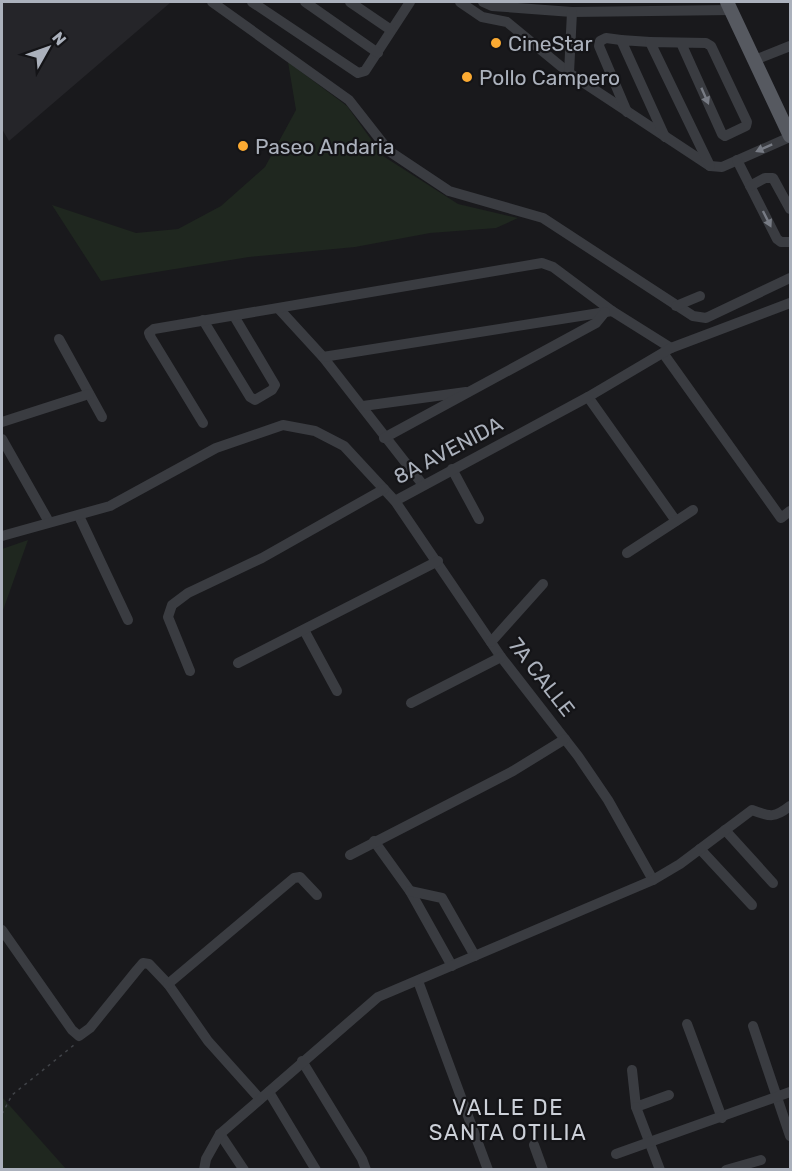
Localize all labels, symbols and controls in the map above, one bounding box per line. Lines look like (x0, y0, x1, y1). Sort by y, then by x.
north arrow (18, 18, 78, 78)
text: N (48, 28, 70, 49)
place label: CineStar (508, 31, 592, 56)
marker: CineStar (489, 36, 503, 50)
place label: Pollo Campero (479, 65, 620, 90)
marker: Pollo Campero (460, 70, 474, 84)
one-way arrow (700, 88, 709, 105)
place label: Paseo Andaria (255, 134, 395, 159)
marker: Paseo Andaria (236, 139, 250, 153)
one-way arrow (755, 144, 772, 153)
one-way arrow (761, 210, 771, 228)
street label: 8A AVENIDA (389, 411, 507, 489)
street label: 7A CALLE (504, 633, 580, 721)
district label: VALLE DE SANTA OTILIA (429, 1094, 587, 1146)

